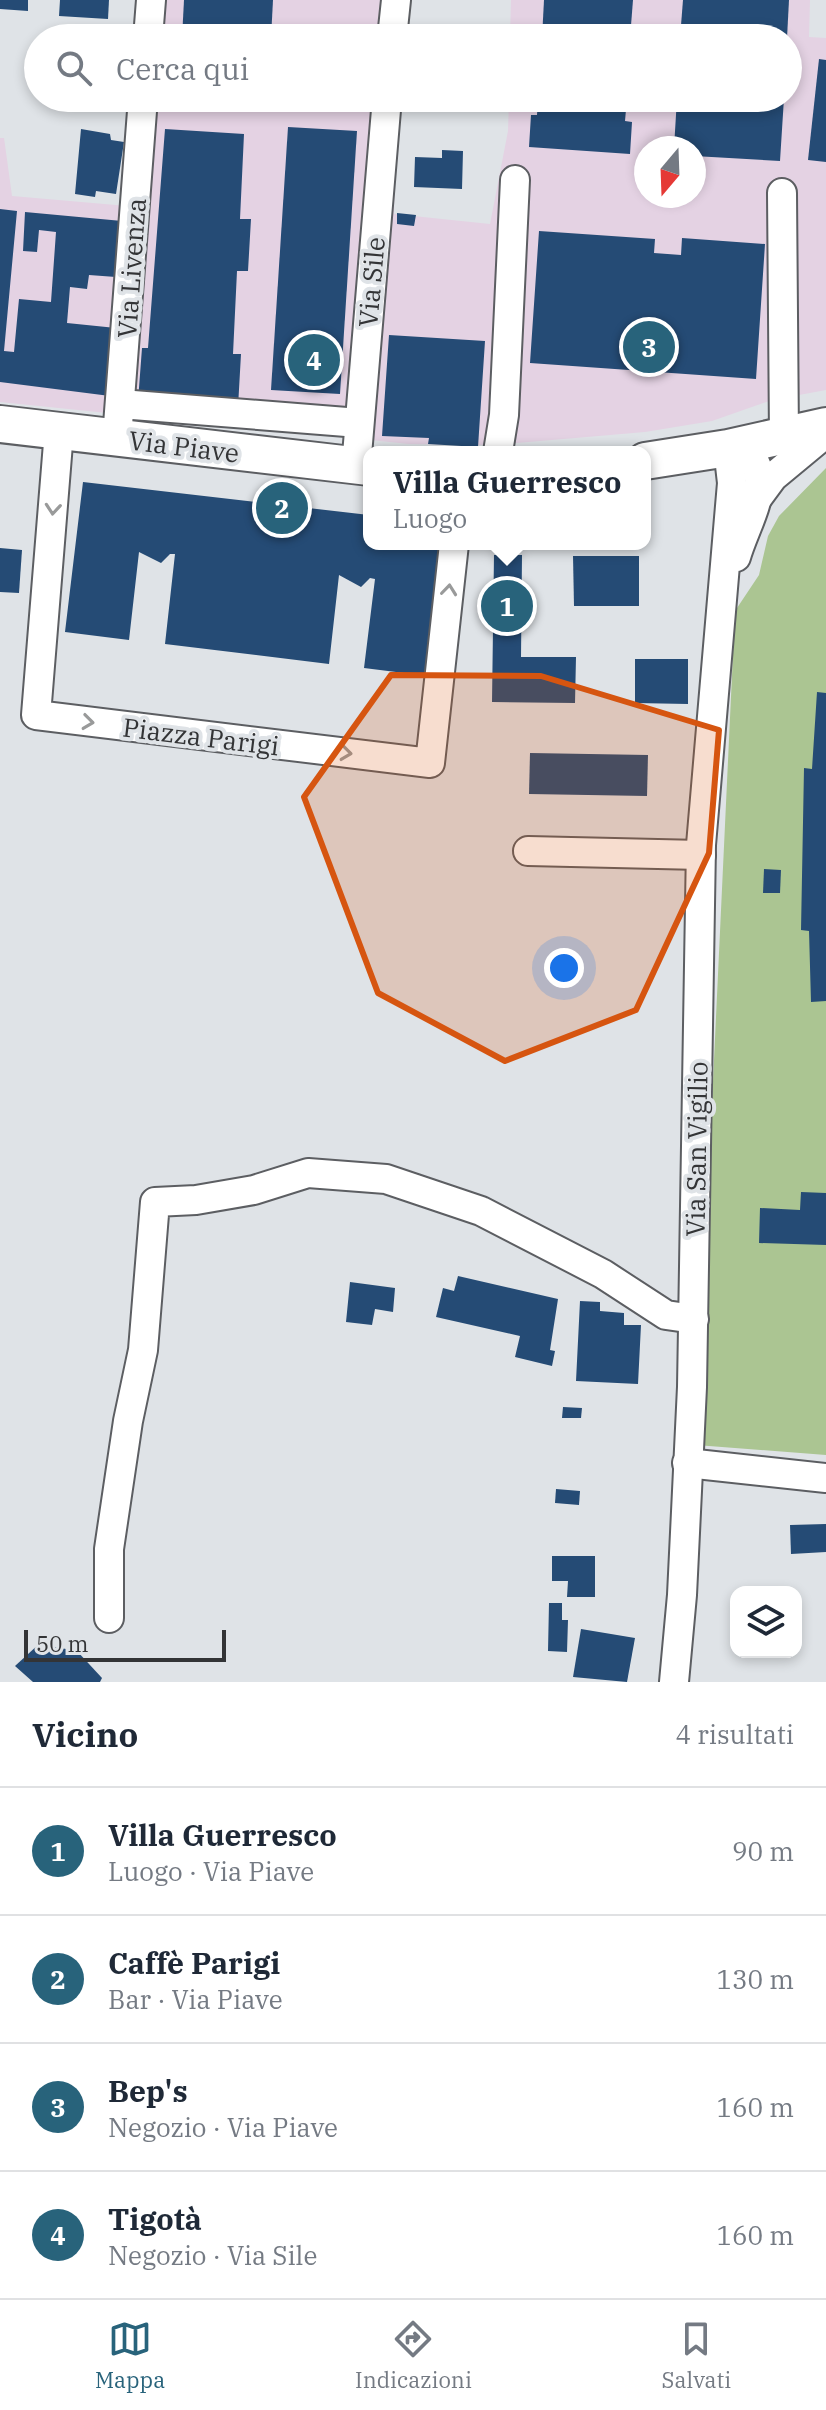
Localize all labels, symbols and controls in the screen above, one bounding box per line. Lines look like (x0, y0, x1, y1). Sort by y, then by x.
search box (24, 24, 802, 112)
icon: search (52, 46, 96, 90)
text: Cerca qui (116, 49, 249, 88)
north arrow (634, 136, 706, 208)
street label: Via Livenza (109, 197, 153, 339)
street label: Via Sile (350, 235, 392, 329)
pin: 3 (623, 317, 675, 377)
pin: 4 (288, 330, 340, 390)
street label: Via Piave (127, 422, 241, 470)
popup (363, 446, 651, 550)
text: Villa Guerresco (393, 462, 621, 501)
pin: 2 (256, 478, 308, 538)
text: Luogo (393, 501, 467, 535)
one-way arrow (45, 502, 62, 515)
pin: 1 (481, 576, 533, 636)
one-way arrow (441, 583, 458, 596)
street label: Piazza Parigi (121, 710, 281, 762)
one-way arrow (81, 713, 94, 730)
one-way arrow (339, 744, 353, 761)
your location (544, 948, 584, 988)
street label: Via San Vigilio (677, 1061, 715, 1237)
map controls (730, 1586, 802, 1658)
button: layers (730, 1586, 802, 1658)
scale bar (24, 1626, 226, 1662)
text: 50 m (36, 1629, 88, 1658)
text: Vicino (32, 1712, 138, 1756)
text: 4 risultati (676, 1717, 794, 1751)
text: Villa Guerresco (108, 1815, 337, 1854)
text: 1 (50, 1834, 66, 1868)
text: 90 m (732, 1834, 794, 1868)
text: Luogo · Via Piave (108, 1854, 314, 1888)
text: Caffè Parigi (108, 1943, 280, 1982)
text: 2 (50, 1962, 66, 1996)
text: 130 m (716, 1962, 794, 1996)
text: Bar · Via Piave (108, 1982, 283, 2016)
text: Bep's (108, 2071, 188, 2110)
text: 3 (50, 2090, 66, 2124)
text: 160 m (716, 2090, 794, 2124)
text: Negozio · Via Piave (108, 2110, 338, 2144)
text: Tigotà (108, 2199, 202, 2238)
text: 4 (50, 2218, 66, 2252)
text: 160 m (716, 2218, 794, 2252)
text: Negozio · Via Sile (108, 2238, 317, 2272)
tab: Mappa (95, 2317, 165, 2394)
tab: Indicazioni (355, 2317, 472, 2394)
tab: Salvati (662, 2317, 731, 2394)

